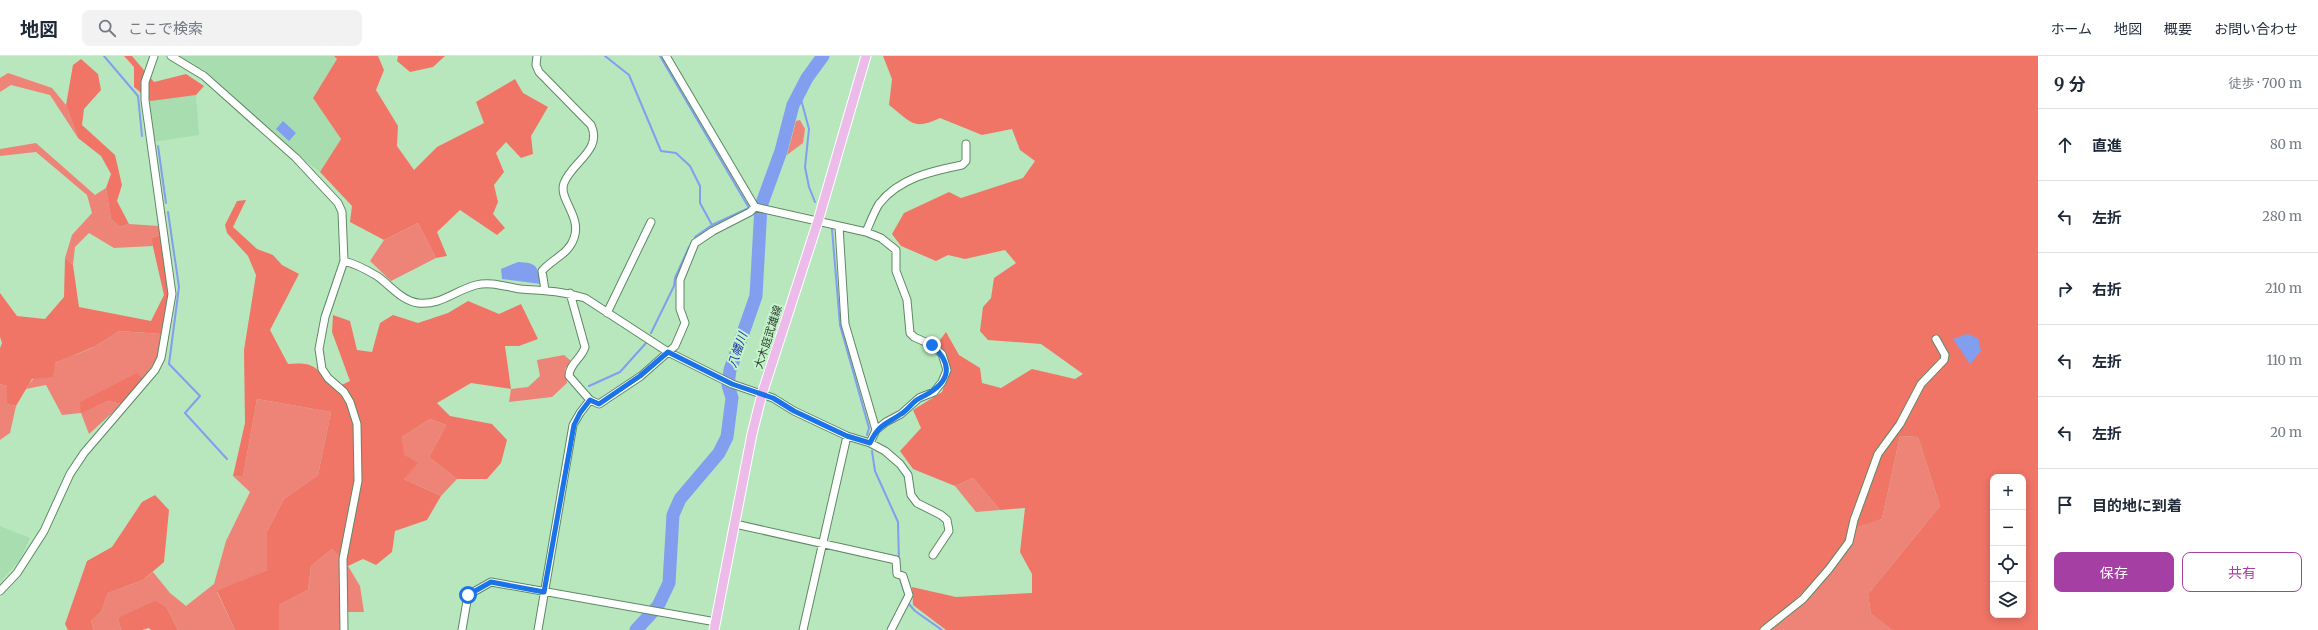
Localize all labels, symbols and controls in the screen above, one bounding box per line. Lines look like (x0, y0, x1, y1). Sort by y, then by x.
search box (82, 10, 362, 46)
text: 地図 (20, 17, 58, 41)
icon: search (96, 17, 118, 39)
text: ここで検索 (128, 19, 203, 38)
text: ホーム (2050, 20, 2092, 38)
text: 地図 (2114, 20, 2142, 38)
text: 概要 (2164, 20, 2192, 38)
text: お問い合わせ (2214, 20, 2298, 38)
text: 9 分 (2054, 73, 2086, 95)
text: 徒歩 · 700 m (2228, 75, 2302, 92)
icon: ahead (2054, 134, 2076, 156)
text: 直進 (2092, 136, 2122, 155)
text: 80 m (2270, 136, 2302, 153)
icon: left (2054, 206, 2076, 228)
text: 左折 (2092, 208, 2122, 227)
text: 280 m (2262, 208, 2302, 225)
icon: right (2054, 278, 2076, 300)
text: 右折 (2092, 280, 2122, 299)
text: 210 m (2265, 280, 2302, 297)
street label: 大木庭武雄線 (751, 303, 785, 371)
water label: 八幡川 (724, 329, 751, 369)
route end (923, 336, 941, 354)
icon: left (2054, 350, 2076, 372)
text: 左折 (2092, 352, 2122, 371)
text: 110 m (2267, 352, 2302, 369)
icon: left (2054, 422, 2076, 444)
text: 左折 (2092, 424, 2122, 443)
text: 20 m (2270, 424, 2302, 441)
map controls (1990, 474, 2026, 618)
button: + (1990, 474, 2026, 510)
icon: arrive (2054, 494, 2076, 516)
text: 目的地に到着 (2092, 496, 2182, 515)
button: − (1990, 510, 2026, 546)
button: locate (1990, 546, 2026, 582)
button: 保存 (2054, 552, 2174, 592)
button: 共有 (2182, 552, 2302, 592)
button: layers (1990, 582, 2026, 618)
route start (459, 586, 477, 604)

